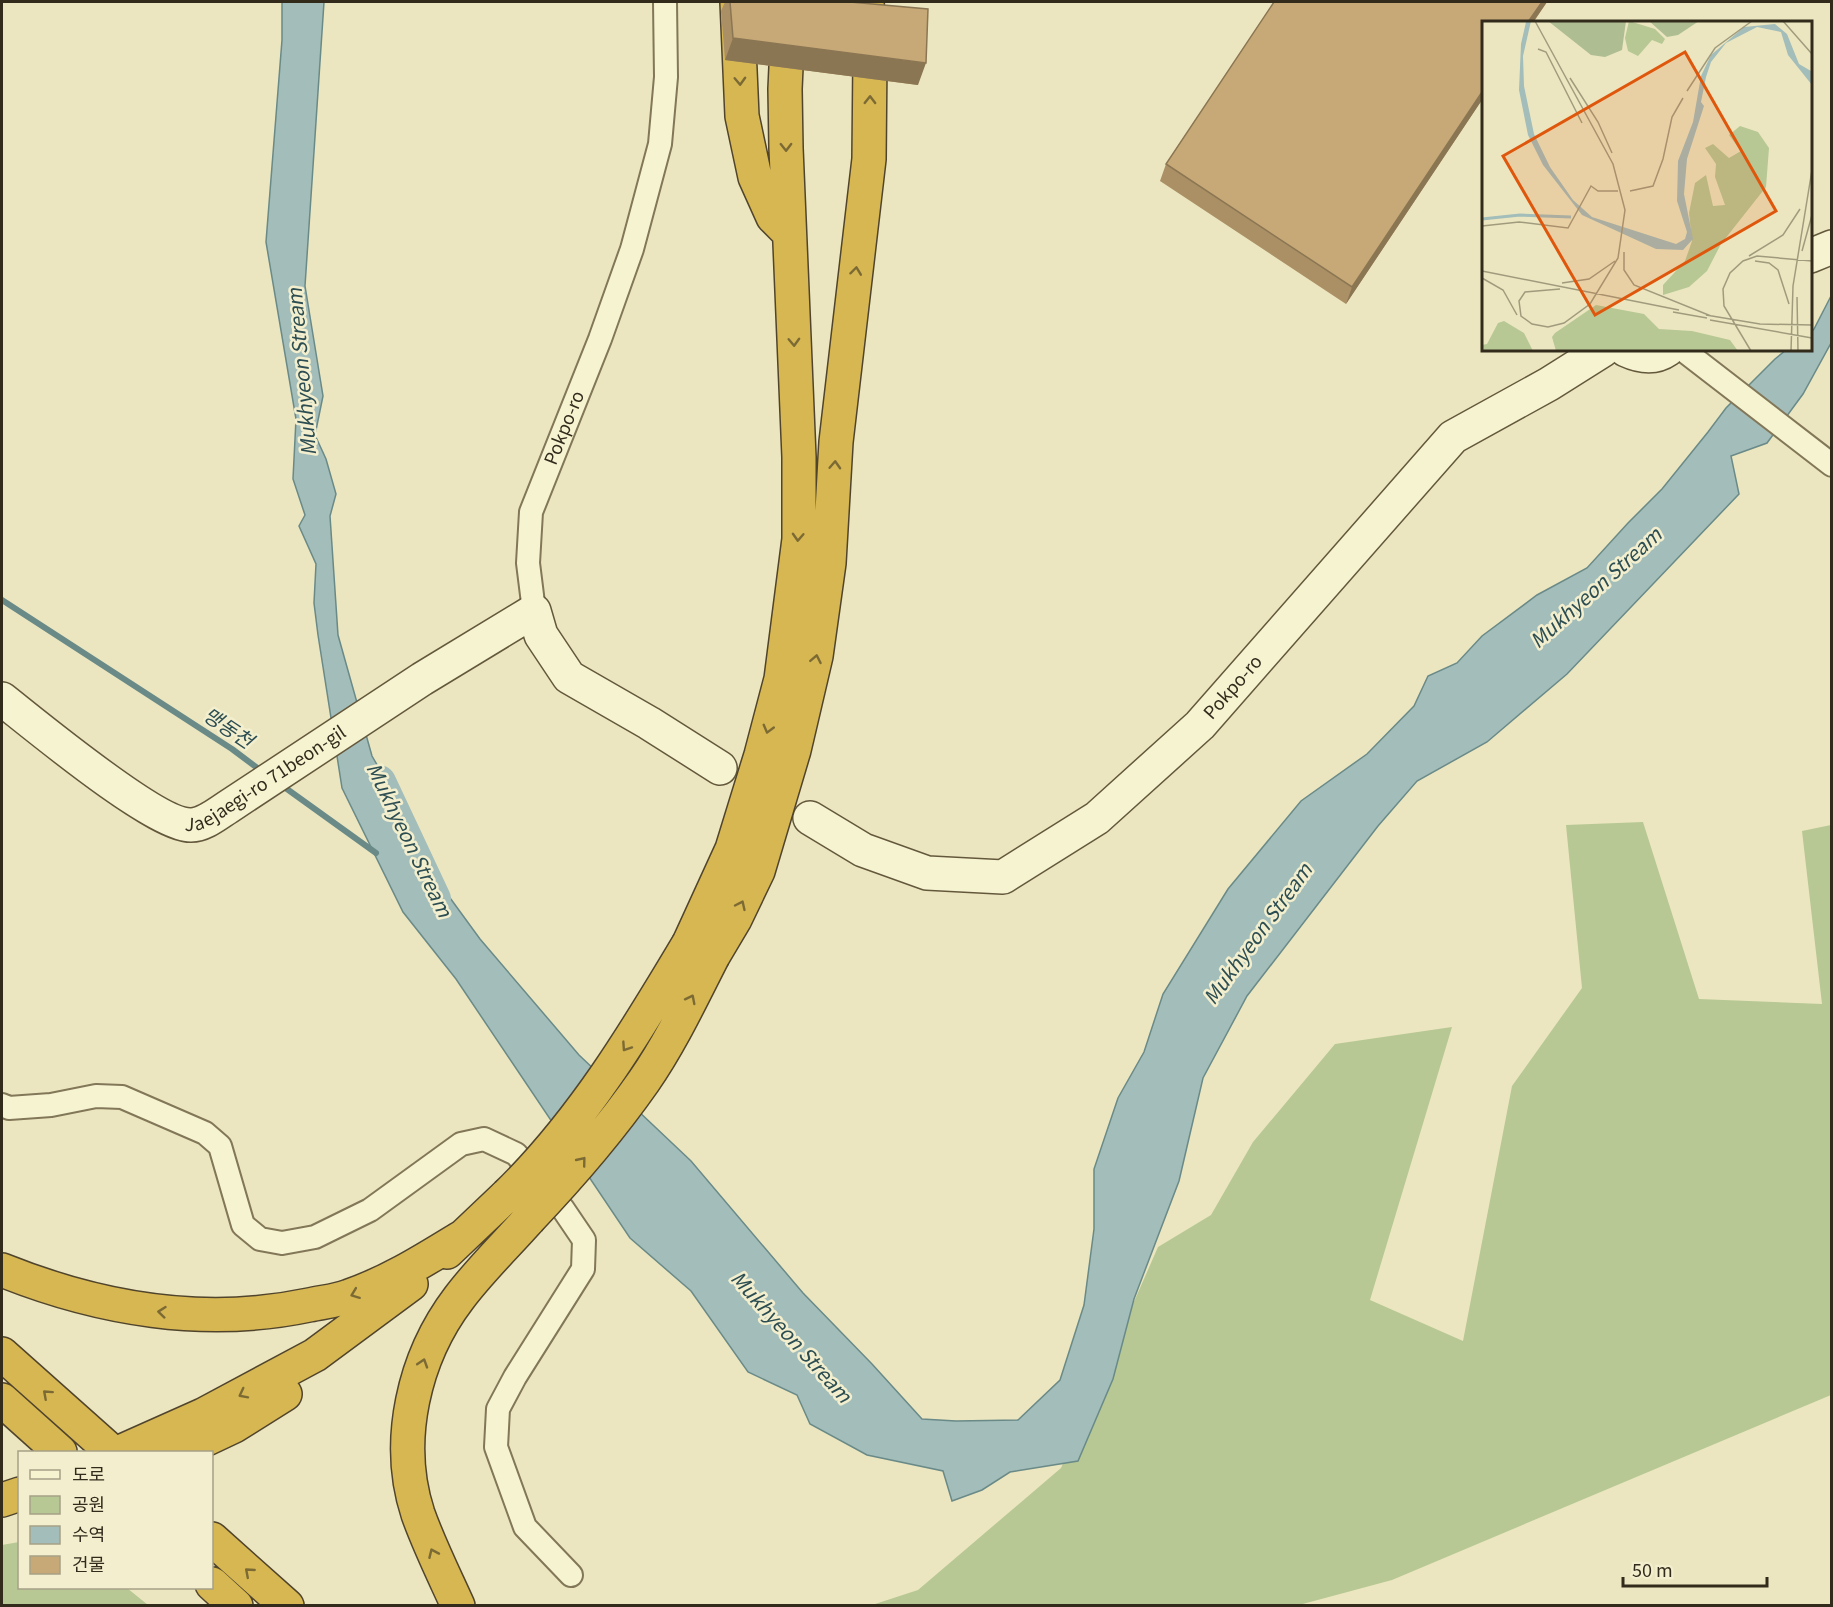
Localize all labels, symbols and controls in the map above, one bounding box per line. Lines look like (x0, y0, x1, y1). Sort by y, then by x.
inset map (1482, 21, 1812, 351)
one-way arrow (734, 76, 747, 85)
one-way arrow (864, 96, 876, 105)
one-way arrow (780, 143, 792, 152)
one-way arrow (849, 266, 862, 275)
water label: Mukhyeon Stream (279, 285, 322, 457)
one-way arrow (788, 337, 800, 346)
street label: Pokpo-ro (536, 386, 589, 468)
one-way arrow (828, 460, 841, 469)
water label: Mukhyeon Stream (1523, 519, 1668, 654)
one-way arrow (792, 532, 805, 541)
street label: Pokpo-ro (1196, 648, 1267, 724)
one-way arrow (809, 654, 822, 664)
water label: 맹동천 (198, 699, 262, 756)
street label: Jaejaegi-ro 71beon-gil (184, 718, 350, 836)
one-way arrow (763, 724, 776, 734)
water label: Mukhyeon Stream (360, 757, 461, 923)
water label: Mukhyeon Stream (1196, 855, 1319, 1010)
one-way arrow (734, 901, 746, 912)
one-way arrow (684, 995, 695, 1006)
one-way arrow (622, 1040, 633, 1051)
one-way arrow (575, 1156, 586, 1167)
water label: Mukhyeon Stream (725, 1264, 860, 1409)
one-way arrow (350, 1286, 361, 1299)
one-way arrow (158, 1306, 167, 1319)
one-way arrow (416, 1358, 428, 1369)
one-way arrow (239, 1387, 250, 1398)
one-way arrow (43, 1390, 53, 1401)
legend (18, 1451, 213, 1589)
text: 도로 (72, 1460, 105, 1486)
text: 공원 (72, 1490, 105, 1516)
text: 수역 (72, 1520, 105, 1546)
one-way arrow (429, 1548, 441, 1559)
text: 건물 (72, 1550, 105, 1576)
scale bar (1623, 1550, 1767, 1588)
text: 50 m (1632, 1556, 1673, 1582)
one-way arrow (245, 1568, 256, 1579)

